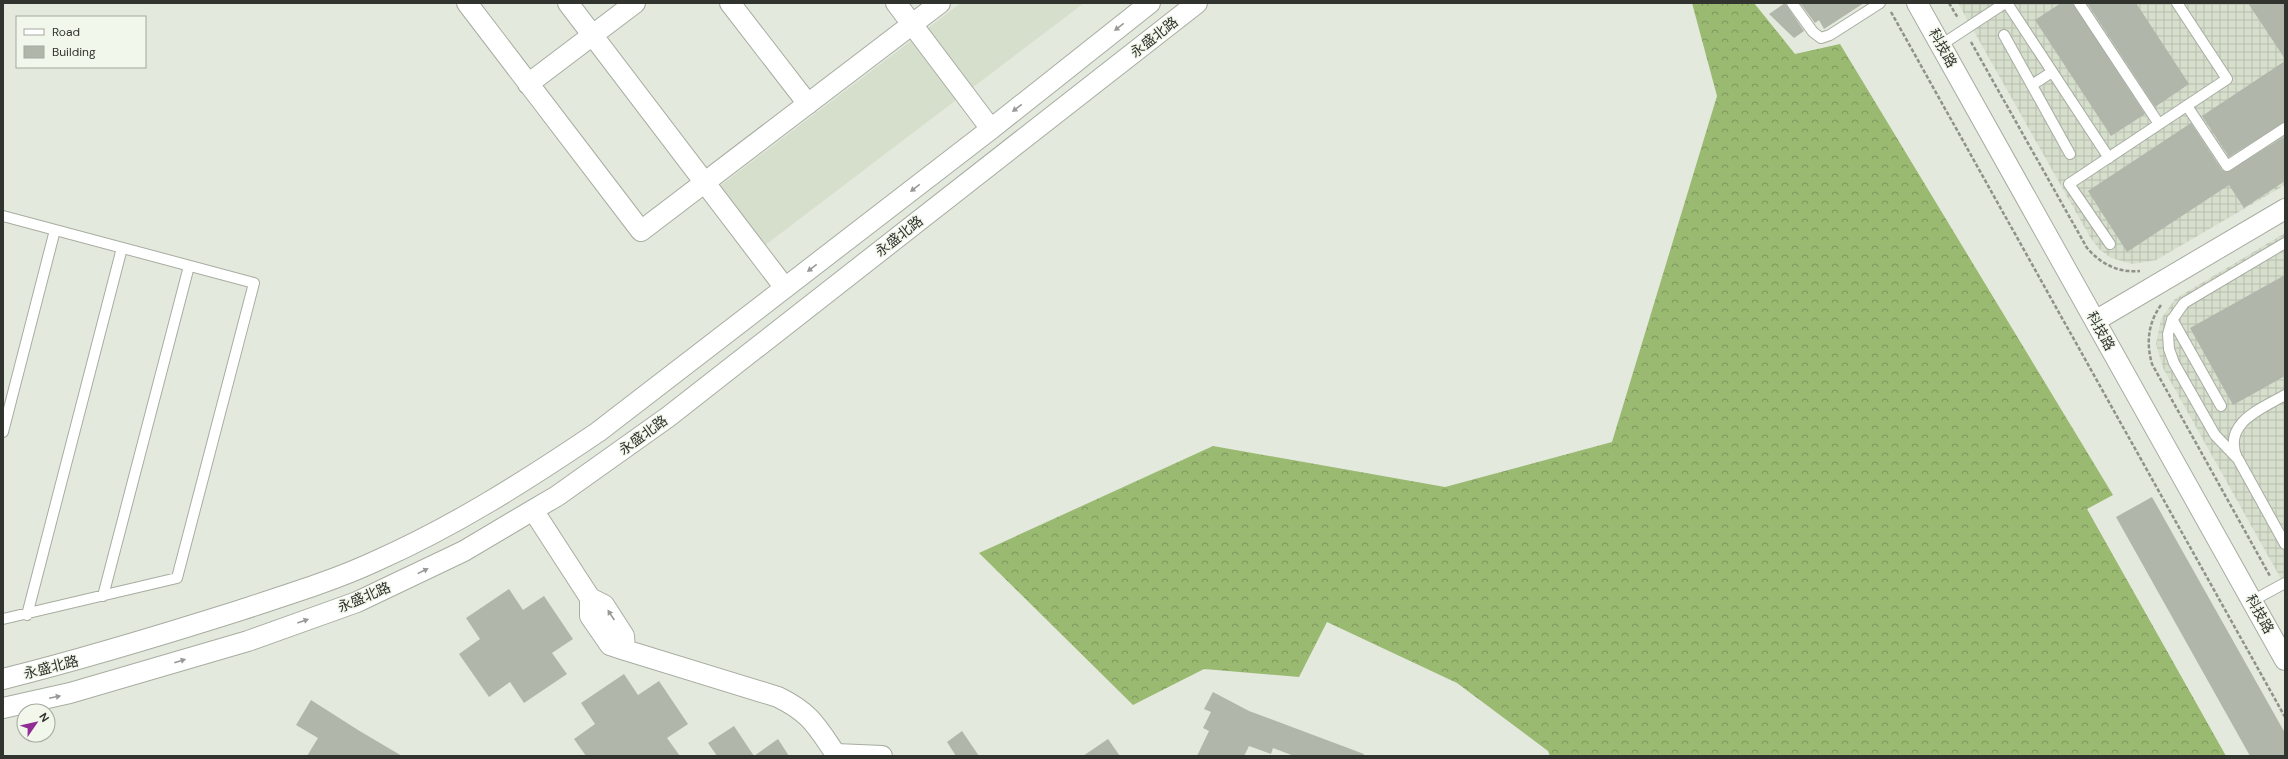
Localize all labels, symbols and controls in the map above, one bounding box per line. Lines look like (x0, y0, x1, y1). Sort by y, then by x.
street label: 永盛北路 (1126, 13, 1182, 61)
legend (16, 16, 146, 68)
one-way arrow (1114, 23, 1125, 32)
text: Road (52, 24, 80, 40)
street label: 科技路 (1925, 25, 1961, 71)
text: Building (52, 44, 96, 60)
one-way arrow (1012, 104, 1023, 112)
one-way arrow (909, 184, 920, 192)
street label: 永盛北路 (871, 212, 927, 260)
one-way arrow (807, 264, 818, 272)
street label: 科技路 (2083, 308, 2119, 354)
street label: 永盛北路 (615, 411, 671, 459)
one-way arrow (417, 568, 429, 574)
street label: 永盛北路 (335, 578, 393, 616)
street label: 科技路 (2242, 591, 2278, 637)
one-way arrow (607, 609, 614, 621)
one-way arrow (298, 618, 310, 624)
street label: 永盛北路 (22, 651, 80, 683)
one-way arrow (174, 658, 186, 664)
one-way arrow (49, 693, 61, 699)
north arrow (16, 703, 56, 743)
text: N (36, 710, 52, 725)

